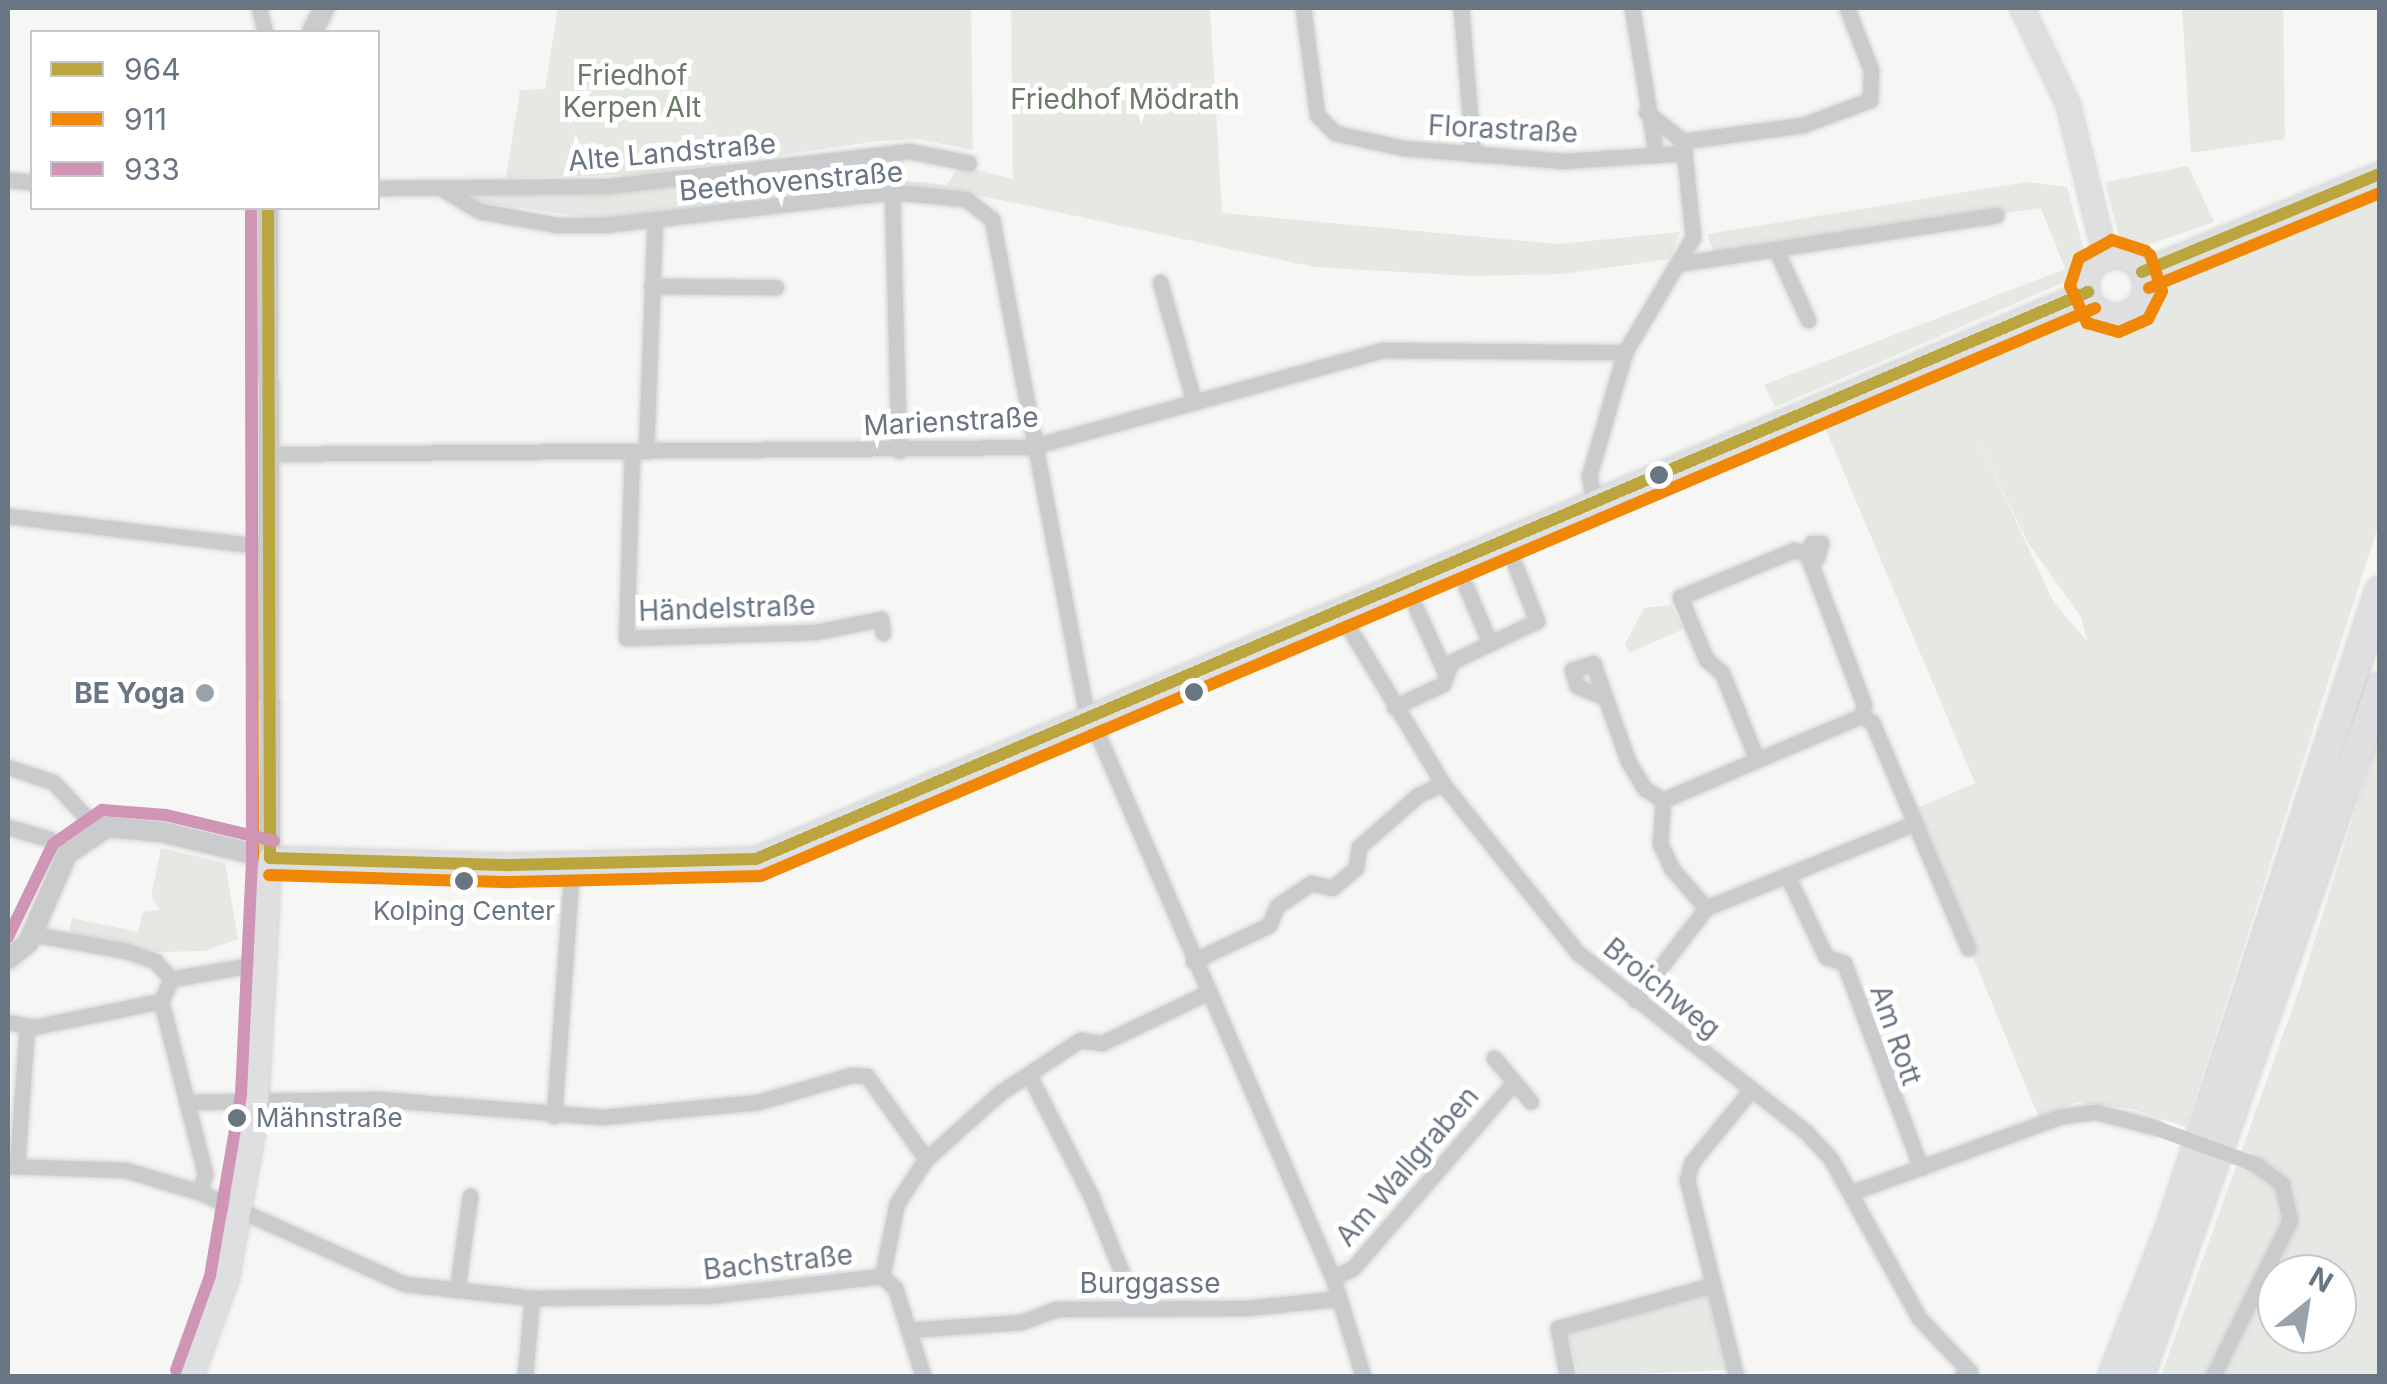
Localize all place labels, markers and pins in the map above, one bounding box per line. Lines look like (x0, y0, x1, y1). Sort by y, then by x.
unlabelled marker (1649, 465, 1669, 485)
place label: BE Yoga (74, 676, 185, 710)
marker: BE Yoga (194, 682, 216, 704)
unlabelled marker (1184, 682, 1204, 702)
marker: Kolping Center (454, 871, 474, 891)
place label: Kolping Center (373, 895, 555, 927)
place label: Mähnstraße (256, 1102, 403, 1134)
marker: Mähnstraße (227, 1108, 247, 1128)

